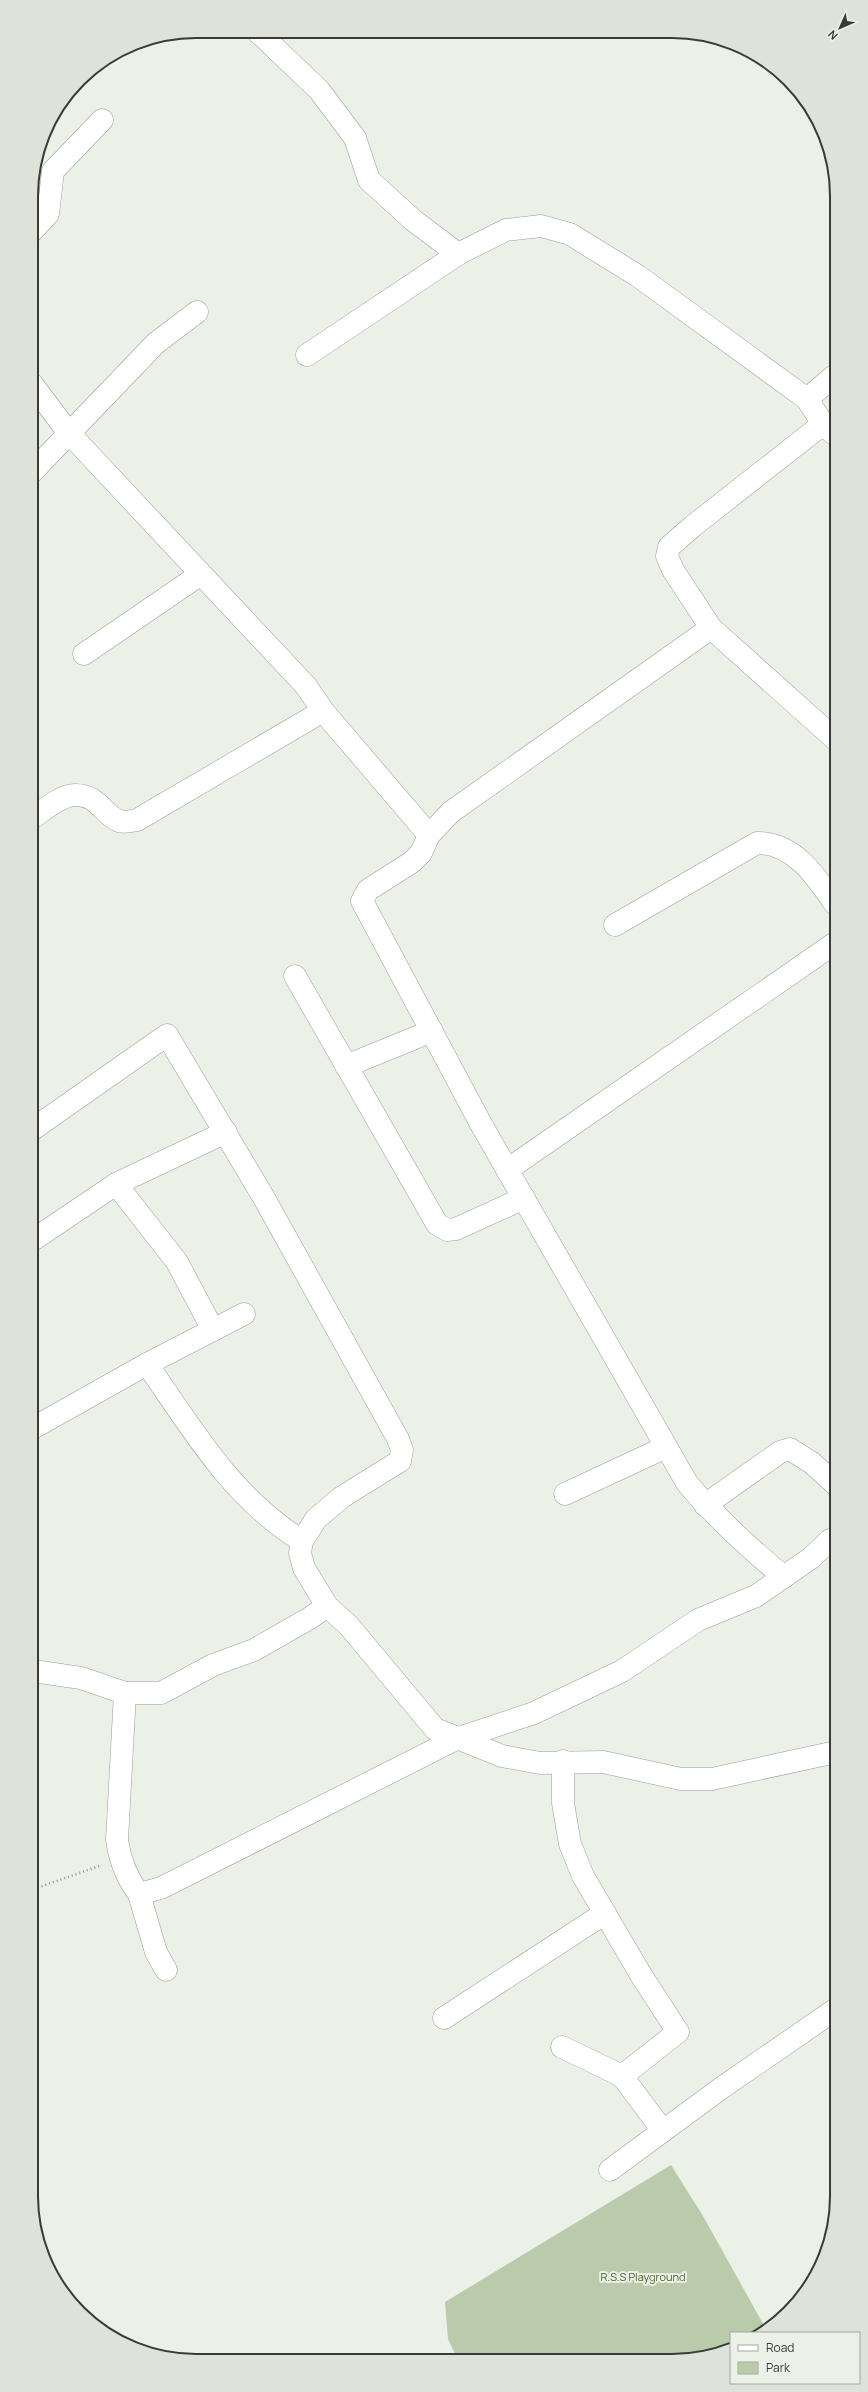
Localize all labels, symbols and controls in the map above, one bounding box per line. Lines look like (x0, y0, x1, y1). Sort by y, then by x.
north arrow (820, 8, 860, 48)
text: N (824, 27, 841, 44)
park label: R.S.S Playground (600, 2269, 686, 2284)
legend (730, 2332, 860, 2384)
text: Road (766, 2339, 794, 2356)
text: Park (766, 2359, 791, 2376)

